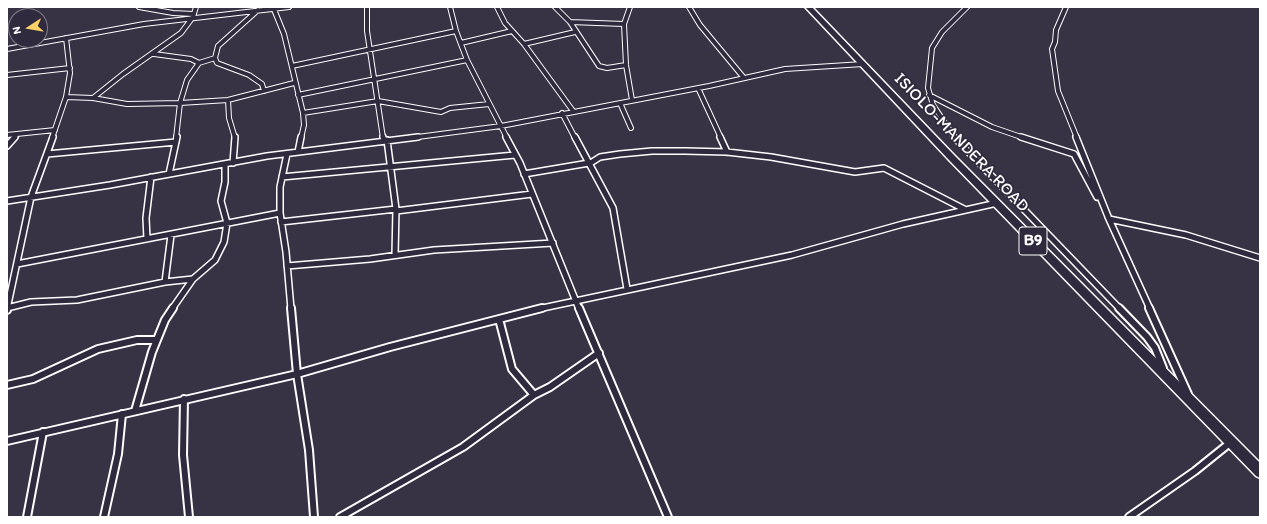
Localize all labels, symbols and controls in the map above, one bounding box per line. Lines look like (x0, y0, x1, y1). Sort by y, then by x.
north arrow (8, 8, 48, 48)
text: N (10, 25, 24, 35)
street label: ISIOLO-MANDERA ROAD (889, 69, 1033, 217)
road number: B9 (1019, 227, 1047, 255)

